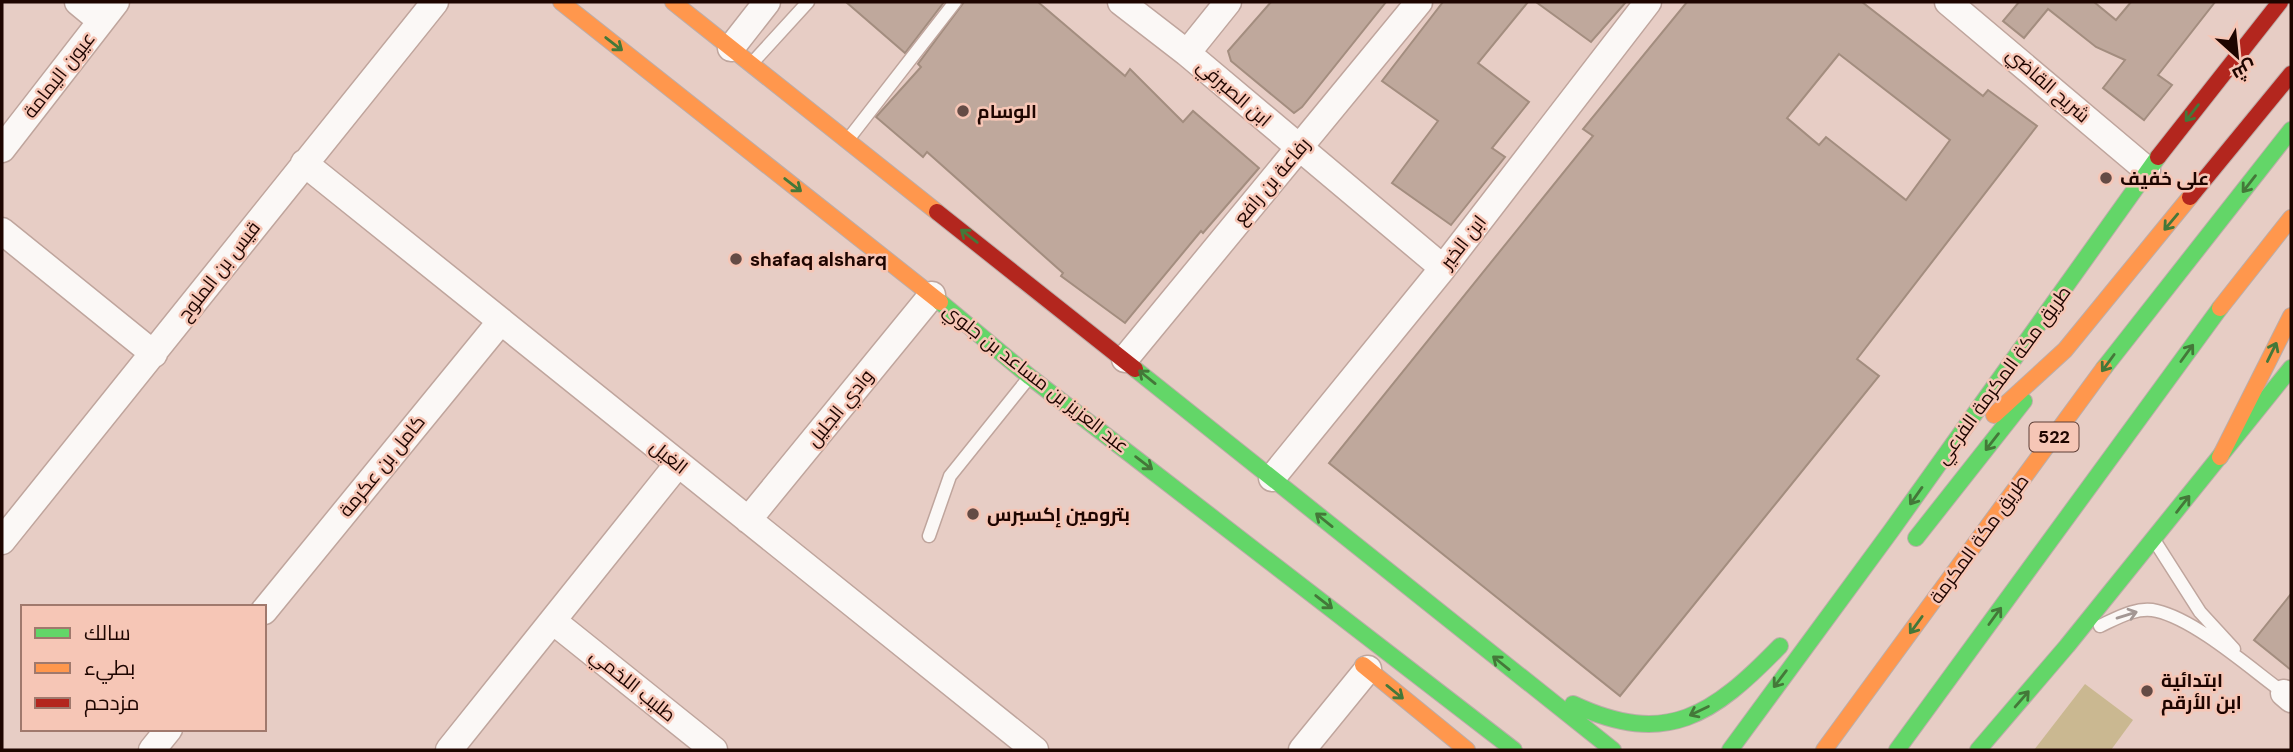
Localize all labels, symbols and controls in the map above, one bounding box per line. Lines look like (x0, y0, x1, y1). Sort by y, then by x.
north arrow (2202, 21, 2272, 91)
street label: عيون اليمامة (17, 27, 101, 123)
one-way arrow (605, 36, 623, 52)
street label: شريح القاضي (2000, 42, 2095, 130)
street label: ابن الصيرفي (1190, 54, 1277, 134)
text: ش (2228, 54, 2261, 87)
place label: الوسام (977, 99, 1037, 125)
marker: الوسام (955, 103, 971, 119)
one-way arrow (2185, 103, 2200, 122)
street label: رفاعة بن رافع (1228, 132, 1317, 230)
place label: على خفيف (2120, 166, 2209, 191)
marker: على خفيف (2098, 170, 2114, 186)
one-way arrow (2241, 174, 2256, 192)
one-way arrow (783, 178, 801, 193)
street label: ابن الخير (1434, 210, 1492, 275)
one-way arrow (2163, 213, 2179, 231)
street label: قيس بن الملوح (172, 216, 267, 327)
one-way arrow (960, 228, 979, 243)
place label: shafaq alsharq (750, 247, 887, 272)
marker: shafaq alsharq (728, 251, 744, 267)
street label: طريق مكة المكرمة الفرعي (1930, 281, 2078, 471)
street label: عبد العزيز بن مساعد بن جلوي (937, 298, 1134, 460)
one-way arrow (2266, 342, 2280, 363)
one-way arrow (2180, 344, 2194, 363)
one-way arrow (2101, 353, 2116, 372)
street label: وادي الجليل (801, 364, 881, 453)
one-way arrow (1139, 369, 1157, 385)
street label: كامل بن عكرمة (333, 410, 431, 522)
road number: 522 (2030, 422, 2078, 452)
one-way arrow (1984, 432, 2000, 450)
street label: الغيل (645, 434, 693, 480)
one-way arrow (1134, 456, 1153, 470)
street label: طريق مكة المكرمة (1924, 469, 2034, 609)
one-way arrow (1909, 486, 1923, 505)
one-way arrow (2175, 496, 2190, 514)
place label: بترومين إكسبرس (987, 502, 1130, 528)
marker: بترومين إكسبرس (965, 506, 981, 522)
one-way arrow (1316, 512, 1334, 528)
one-way arrow (1314, 595, 1333, 610)
legend (21, 605, 266, 731)
one-way arrow (1987, 607, 2002, 626)
one-way arrow (2116, 608, 2138, 621)
one-way arrow (1909, 615, 1923, 634)
text: سالك (84, 619, 131, 647)
street label: طليب اللخمي (584, 643, 681, 729)
text: بطيء (84, 654, 135, 684)
one-way arrow (1493, 655, 1511, 671)
place label: ابتدائية ابن الأرقم (2161, 668, 2242, 716)
one-way arrow (1773, 669, 1788, 688)
marker: ابتدائية ابن الأرقم (2139, 683, 2155, 699)
one-way arrow (1386, 684, 1404, 699)
text: مزدحم (84, 689, 139, 717)
one-way arrow (2014, 690, 2030, 708)
one-way arrow (1689, 705, 1710, 718)

